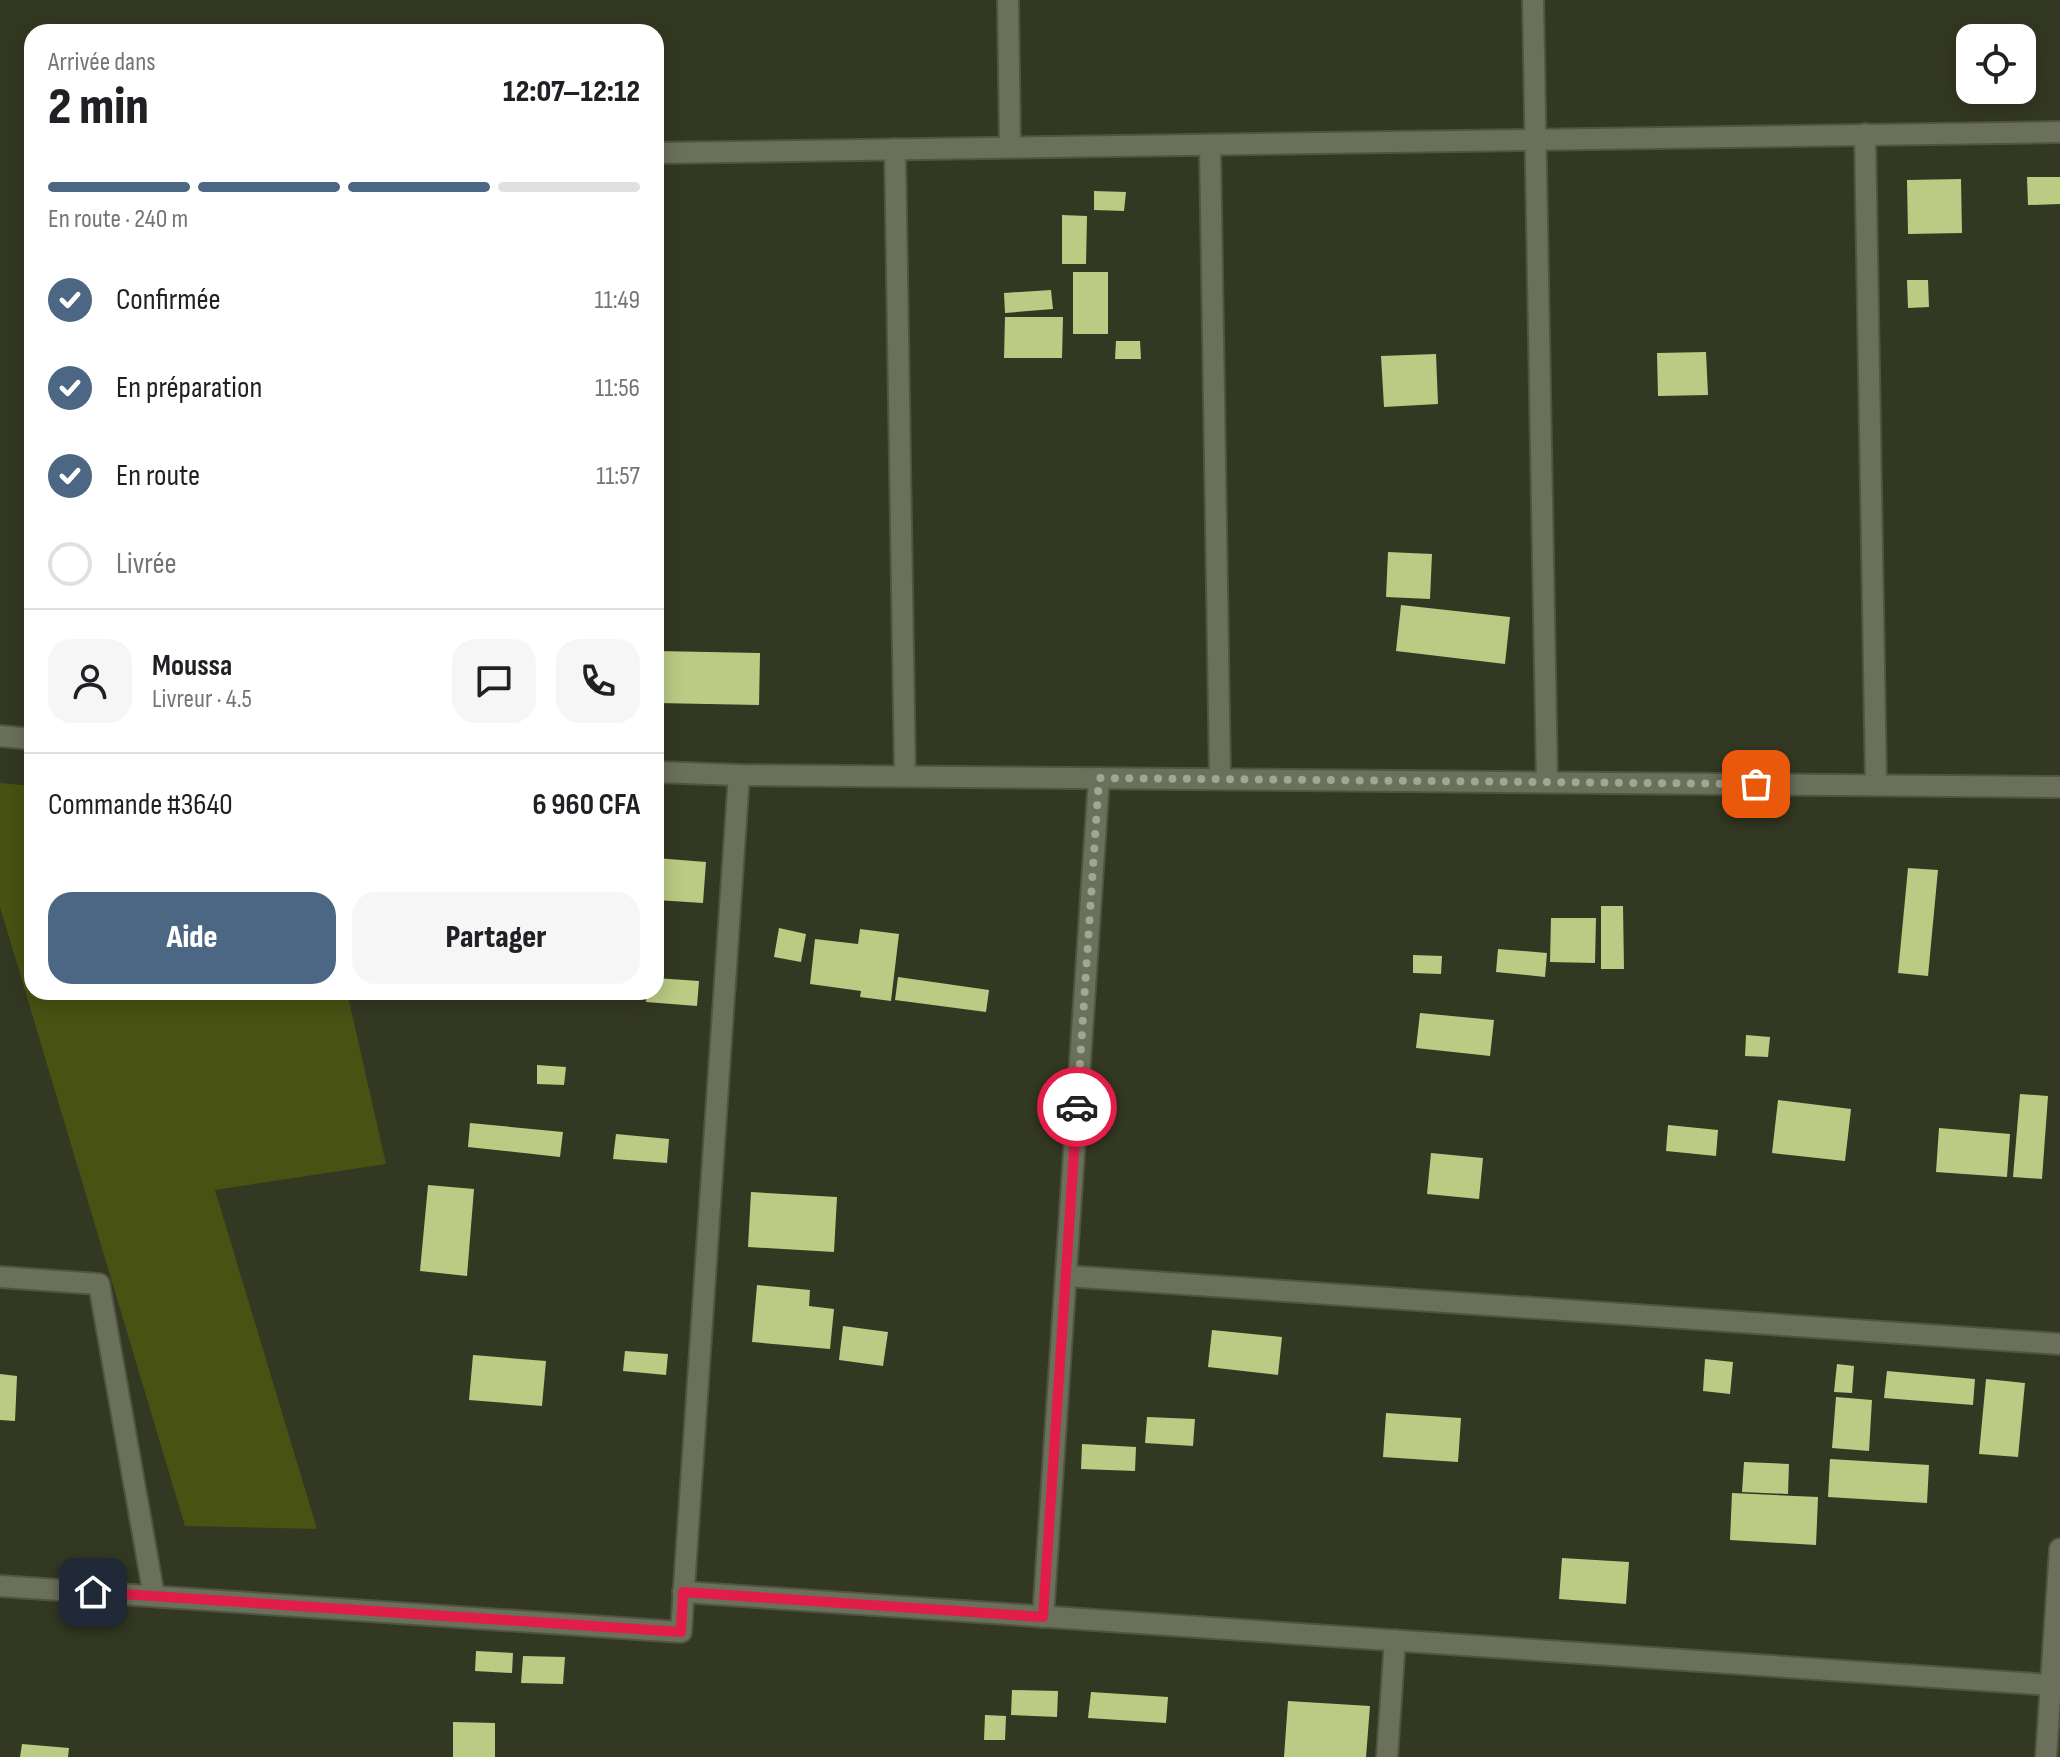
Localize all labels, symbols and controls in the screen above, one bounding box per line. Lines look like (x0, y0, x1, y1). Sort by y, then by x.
map controls (1956, 24, 2036, 104)
button: locate (1956, 24, 2036, 104)
text: Arrivée dans (48, 47, 156, 78)
text: 12:07–12:12 (503, 74, 640, 110)
text: 2 min (48, 76, 149, 139)
text: En route · 240 m (48, 204, 188, 235)
icon: check (48, 278, 92, 322)
text: Confirmée (116, 282, 221, 318)
text: 11:49 (594, 285, 640, 316)
icon: check (48, 366, 92, 410)
text: En préparation (116, 370, 262, 406)
text: 11:56 (595, 373, 640, 404)
icon: check (48, 454, 92, 498)
text: En route (116, 458, 200, 494)
text: 11:57 (596, 461, 640, 492)
text: Livrée (116, 546, 177, 582)
button: person (48, 639, 132, 723)
button: chat (452, 639, 536, 723)
button: phone (556, 639, 640, 723)
text: Moussa (152, 648, 232, 684)
text: Livreur · 4.5 (152, 684, 252, 715)
pin (1722, 750, 1790, 818)
icon: bag (1734, 762, 1778, 806)
text: Commande #3640 (48, 787, 233, 823)
text: 6 960 CFA (532, 787, 640, 823)
button: Aide (48, 892, 336, 984)
button: Partager (352, 892, 640, 984)
courier (1037, 1067, 1117, 1147)
icon: car (1055, 1085, 1099, 1129)
pin (59, 1558, 127, 1626)
icon: home (71, 1570, 115, 1614)

